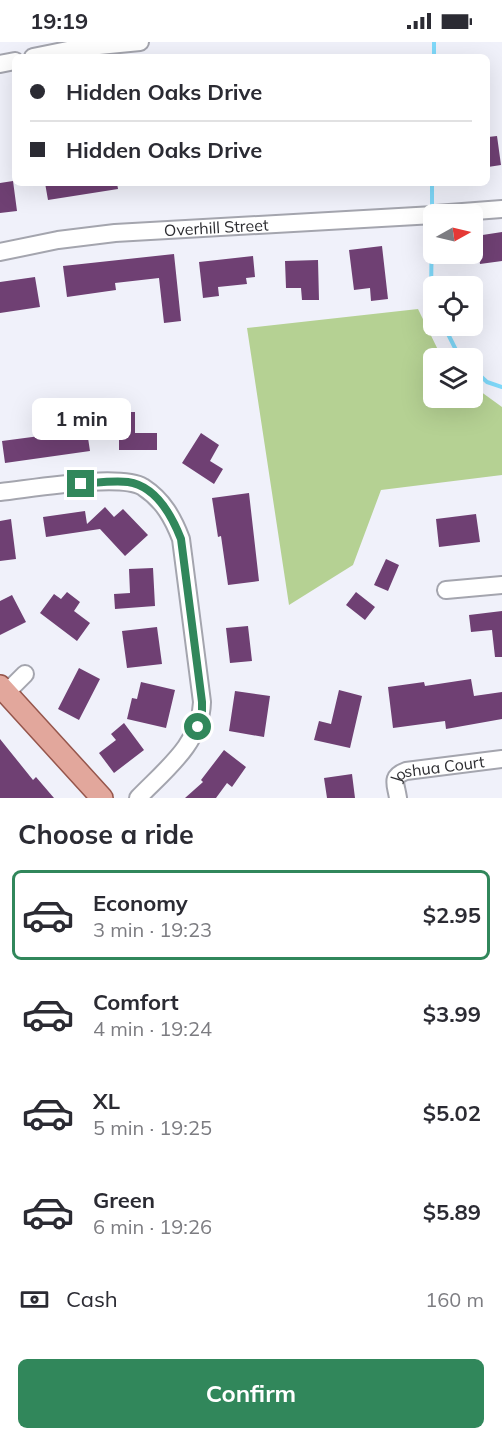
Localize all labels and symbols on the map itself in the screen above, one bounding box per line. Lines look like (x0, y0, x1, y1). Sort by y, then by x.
north arrow (423, 204, 483, 264)
street label: Overhill Street (163, 214, 269, 240)
callout: 1 min (32, 397, 130, 439)
route end (67, 470, 94, 497)
route start (184, 713, 211, 740)
street label: Joshua Court (385, 751, 486, 785)

